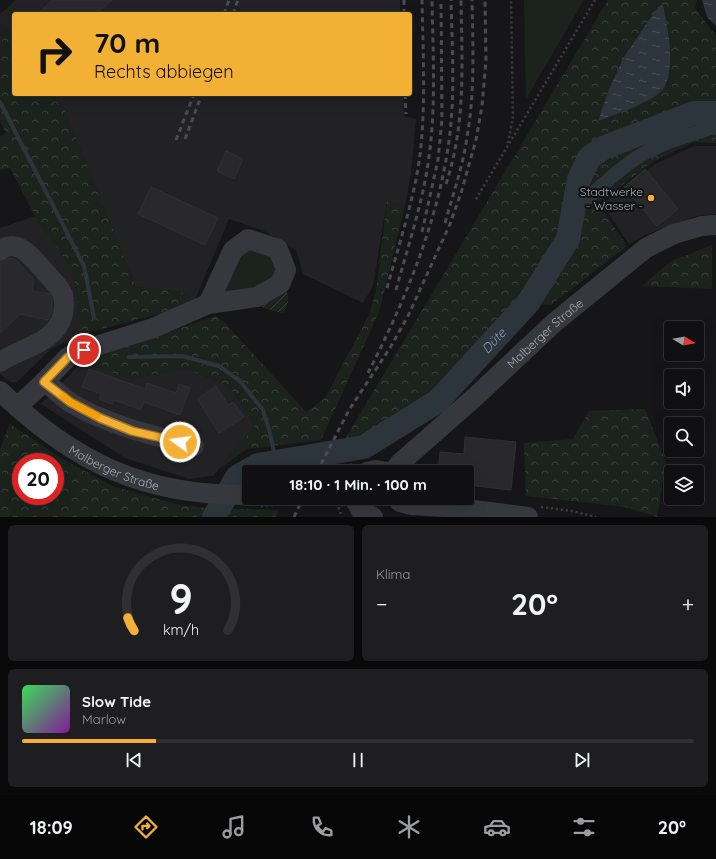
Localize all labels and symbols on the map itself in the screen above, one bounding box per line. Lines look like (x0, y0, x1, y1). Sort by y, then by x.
place label: Stadtwerke - Wasser - (580, 184, 643, 213)
marker: Stadtwerke - Wasser - (646, 193, 656, 203)
street label: Malberger Straße (504, 295, 586, 371)
north arrow (664, 321, 704, 361)
water label: Düte (478, 324, 509, 356)
pin (67, 333, 101, 367)
position arrow (159, 421, 201, 463)
street label: Malberger Straße (66, 441, 161, 493)
speed limit sign: 20 (12, 453, 64, 505)

